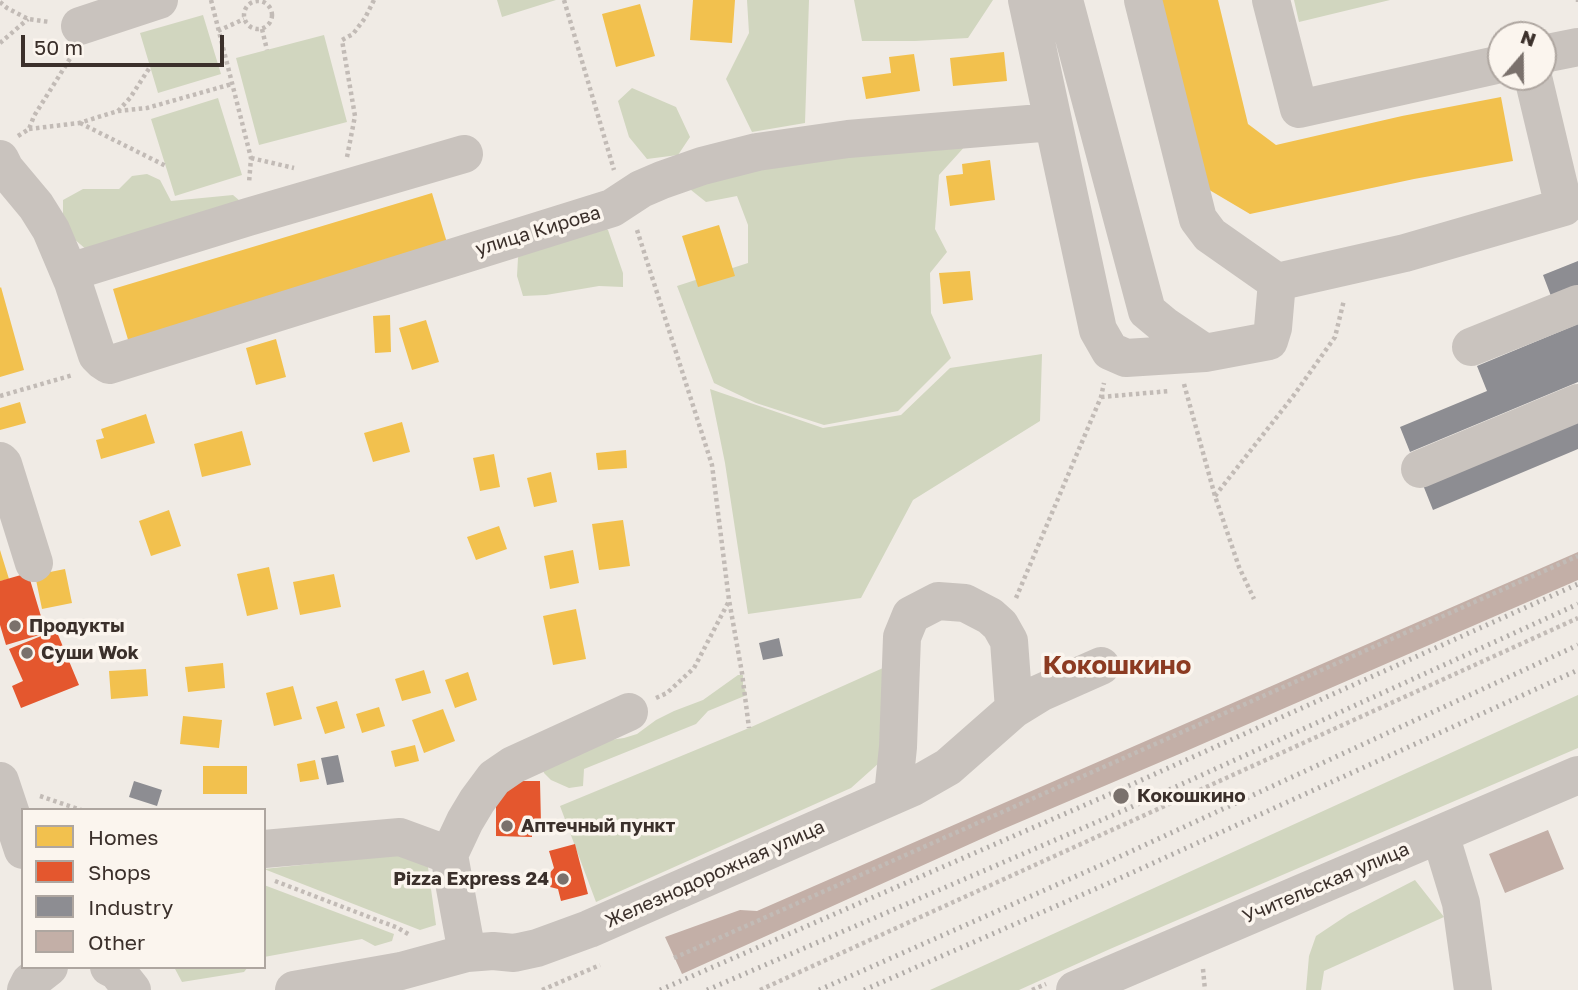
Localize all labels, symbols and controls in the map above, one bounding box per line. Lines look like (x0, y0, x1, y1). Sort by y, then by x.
scale bar (24, 21, 228, 65)
north arrow (1487, 21, 1557, 91)
text: N (1518, 24, 1539, 51)
text: 50 m (34, 34, 83, 60)
street label: улица Кирова (473, 201, 603, 261)
place label: Продукты (29, 615, 125, 637)
marker: Продукты (7, 618, 23, 634)
place label: Суши Wok (41, 642, 139, 664)
marker: Суши Wok (19, 645, 35, 661)
district label: Кокошкино (1043, 650, 1191, 682)
place label: Кокошкино (1137, 785, 1246, 807)
marker: Кокошкино (1111, 786, 1131, 806)
legend (21, 808, 266, 969)
place label: Аптечный пункт (521, 815, 675, 837)
street label: Железнодорожная улица (602, 815, 828, 933)
marker: Аптечный пункт (499, 818, 515, 834)
text: Homes (88, 824, 158, 850)
street label: Учительская улица (1239, 838, 1413, 928)
text: Shops (88, 859, 151, 885)
place label: Pizza Express 24 (393, 868, 549, 890)
marker: Pizza Express 24 (555, 871, 571, 887)
text: Industry (88, 894, 173, 920)
text: Other (88, 929, 145, 955)

